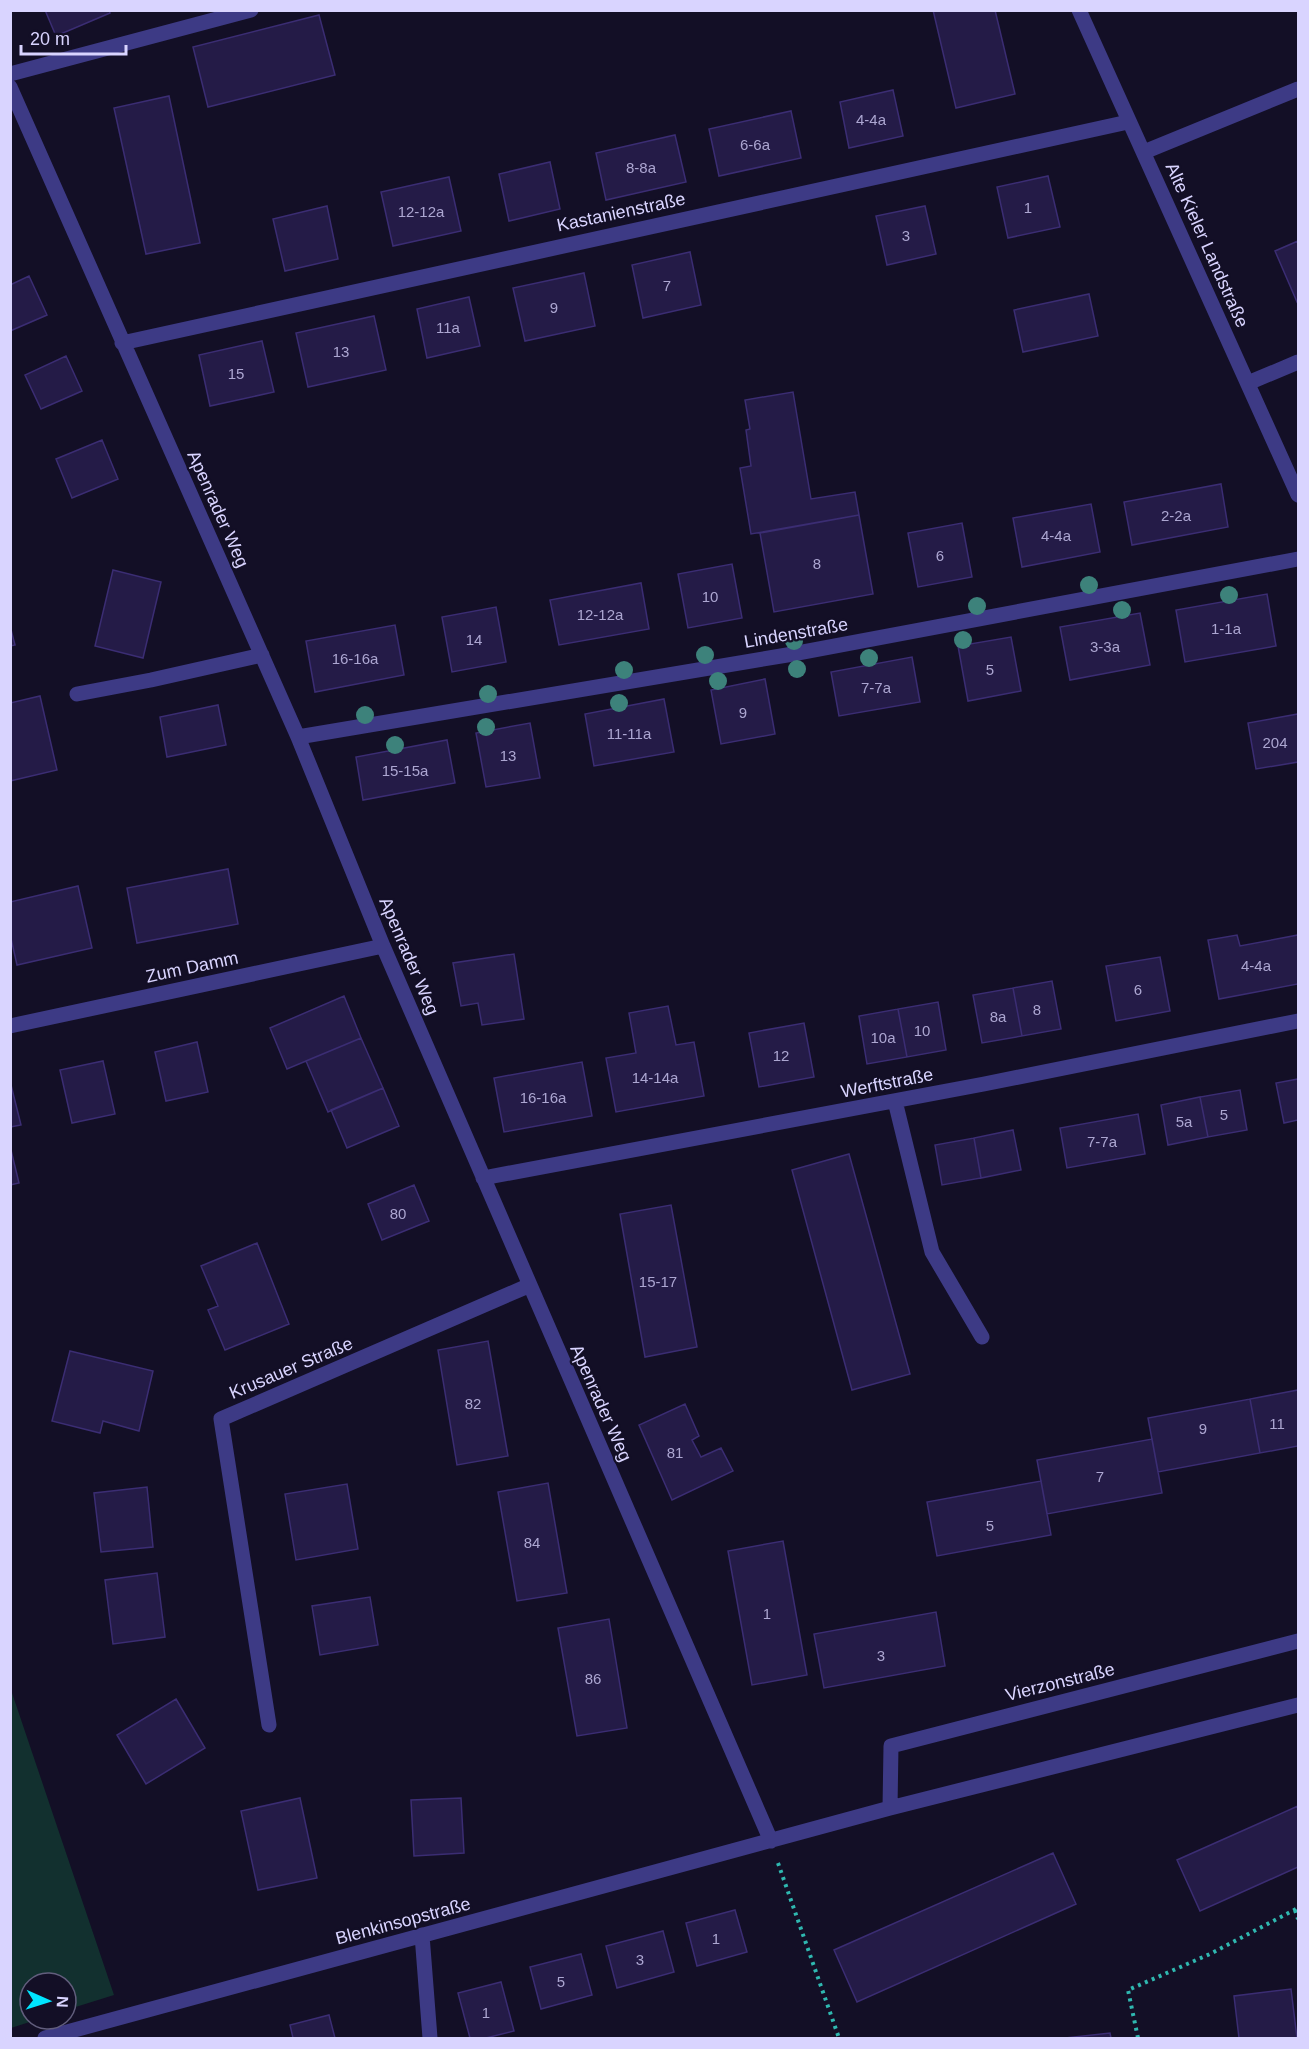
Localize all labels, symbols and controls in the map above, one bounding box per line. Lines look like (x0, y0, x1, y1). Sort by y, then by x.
scale bar (21, 18, 126, 56)
text: 20 m (30, 29, 70, 49)
house number: 4-4a (856, 111, 887, 128)
house number: 6-6a (740, 136, 771, 153)
house number: 8-8a (626, 159, 657, 176)
street label: Alte Kieler Landstraße (1162, 160, 1252, 330)
street label: Kastanienstraße (555, 189, 687, 235)
house number: 1 (1024, 199, 1032, 216)
house number: 12-12a (398, 203, 445, 220)
house number: 3 (902, 227, 910, 244)
house number: 7 (663, 277, 671, 294)
house number: 9 (550, 299, 558, 316)
house number: 11a (436, 319, 461, 336)
house number: 13 (333, 343, 349, 360)
house number: 15 (228, 365, 244, 382)
street label: Apenrader Weg (183, 447, 253, 571)
house number: 2-2a (1161, 507, 1192, 524)
house number: 4-4a (1041, 527, 1072, 544)
house number: 6 (936, 547, 944, 564)
house number: 8 (813, 555, 821, 572)
house number: 10 (702, 588, 718, 605)
house number: 12-12a (577, 606, 624, 623)
street label: Lindenstraße (743, 614, 849, 652)
house number: 1-1a (1211, 620, 1242, 637)
house number: 14 (466, 631, 482, 648)
house number: 3-3a (1090, 638, 1121, 655)
house number: 16-16a (332, 650, 379, 667)
house number: 5 (986, 661, 994, 678)
house number: 7-7a (861, 679, 892, 696)
house number: 9 (739, 704, 747, 721)
house number: 11-11a (607, 725, 652, 742)
house number: 204 (1262, 734, 1288, 751)
house number: 13 (500, 747, 516, 764)
house number: 15-15a (382, 762, 429, 779)
street label: Apenrader Weg (375, 894, 443, 1018)
street label: Zum Damm (144, 947, 240, 987)
house number: 4-4a (1241, 957, 1272, 974)
house number: 6 (1134, 981, 1142, 998)
house number: 8 (1033, 1001, 1041, 1018)
house number: 8a (990, 1008, 1007, 1025)
house number: 10 (914, 1022, 930, 1039)
house number: 10a (870, 1029, 896, 1046)
house number: 12 (773, 1047, 789, 1064)
street label: Werftstraße (839, 1064, 935, 1102)
house number: 14-14a (632, 1069, 679, 1086)
house number: 16-16a (520, 1089, 567, 1106)
house number: 5 (1220, 1106, 1228, 1123)
house number: 5a (1176, 1113, 1193, 1130)
house number: 7-7a (1087, 1133, 1118, 1150)
house number: 80 (390, 1205, 406, 1222)
house number: 15-17 (639, 1273, 677, 1290)
street label: Krusauer Straße (226, 1333, 356, 1403)
street label: Apenrader Weg (566, 1341, 636, 1465)
house number: 82 (465, 1395, 481, 1412)
house number: 11 (1269, 1415, 1285, 1432)
house number: 9 (1199, 1420, 1207, 1437)
house number: 81 (667, 1444, 683, 1461)
house number: 7 (1096, 1468, 1104, 1485)
house number: 5 (986, 1517, 994, 1534)
house number: 84 (524, 1534, 540, 1551)
house number: 1 (763, 1605, 771, 1622)
house number: 3 (877, 1647, 885, 1664)
street label: Vierzonstraße (1003, 1659, 1117, 1705)
house number: 86 (585, 1670, 601, 1687)
street label: Blenkinsopstraße (333, 1893, 473, 1949)
house number: 1 (712, 1930, 720, 1947)
house number: 3 (636, 1951, 644, 1968)
north arrow (18, 1971, 78, 2031)
house number: 5 (557, 1973, 565, 1990)
text: N (54, 1996, 71, 2008)
house number: 1 (482, 2004, 490, 2021)

